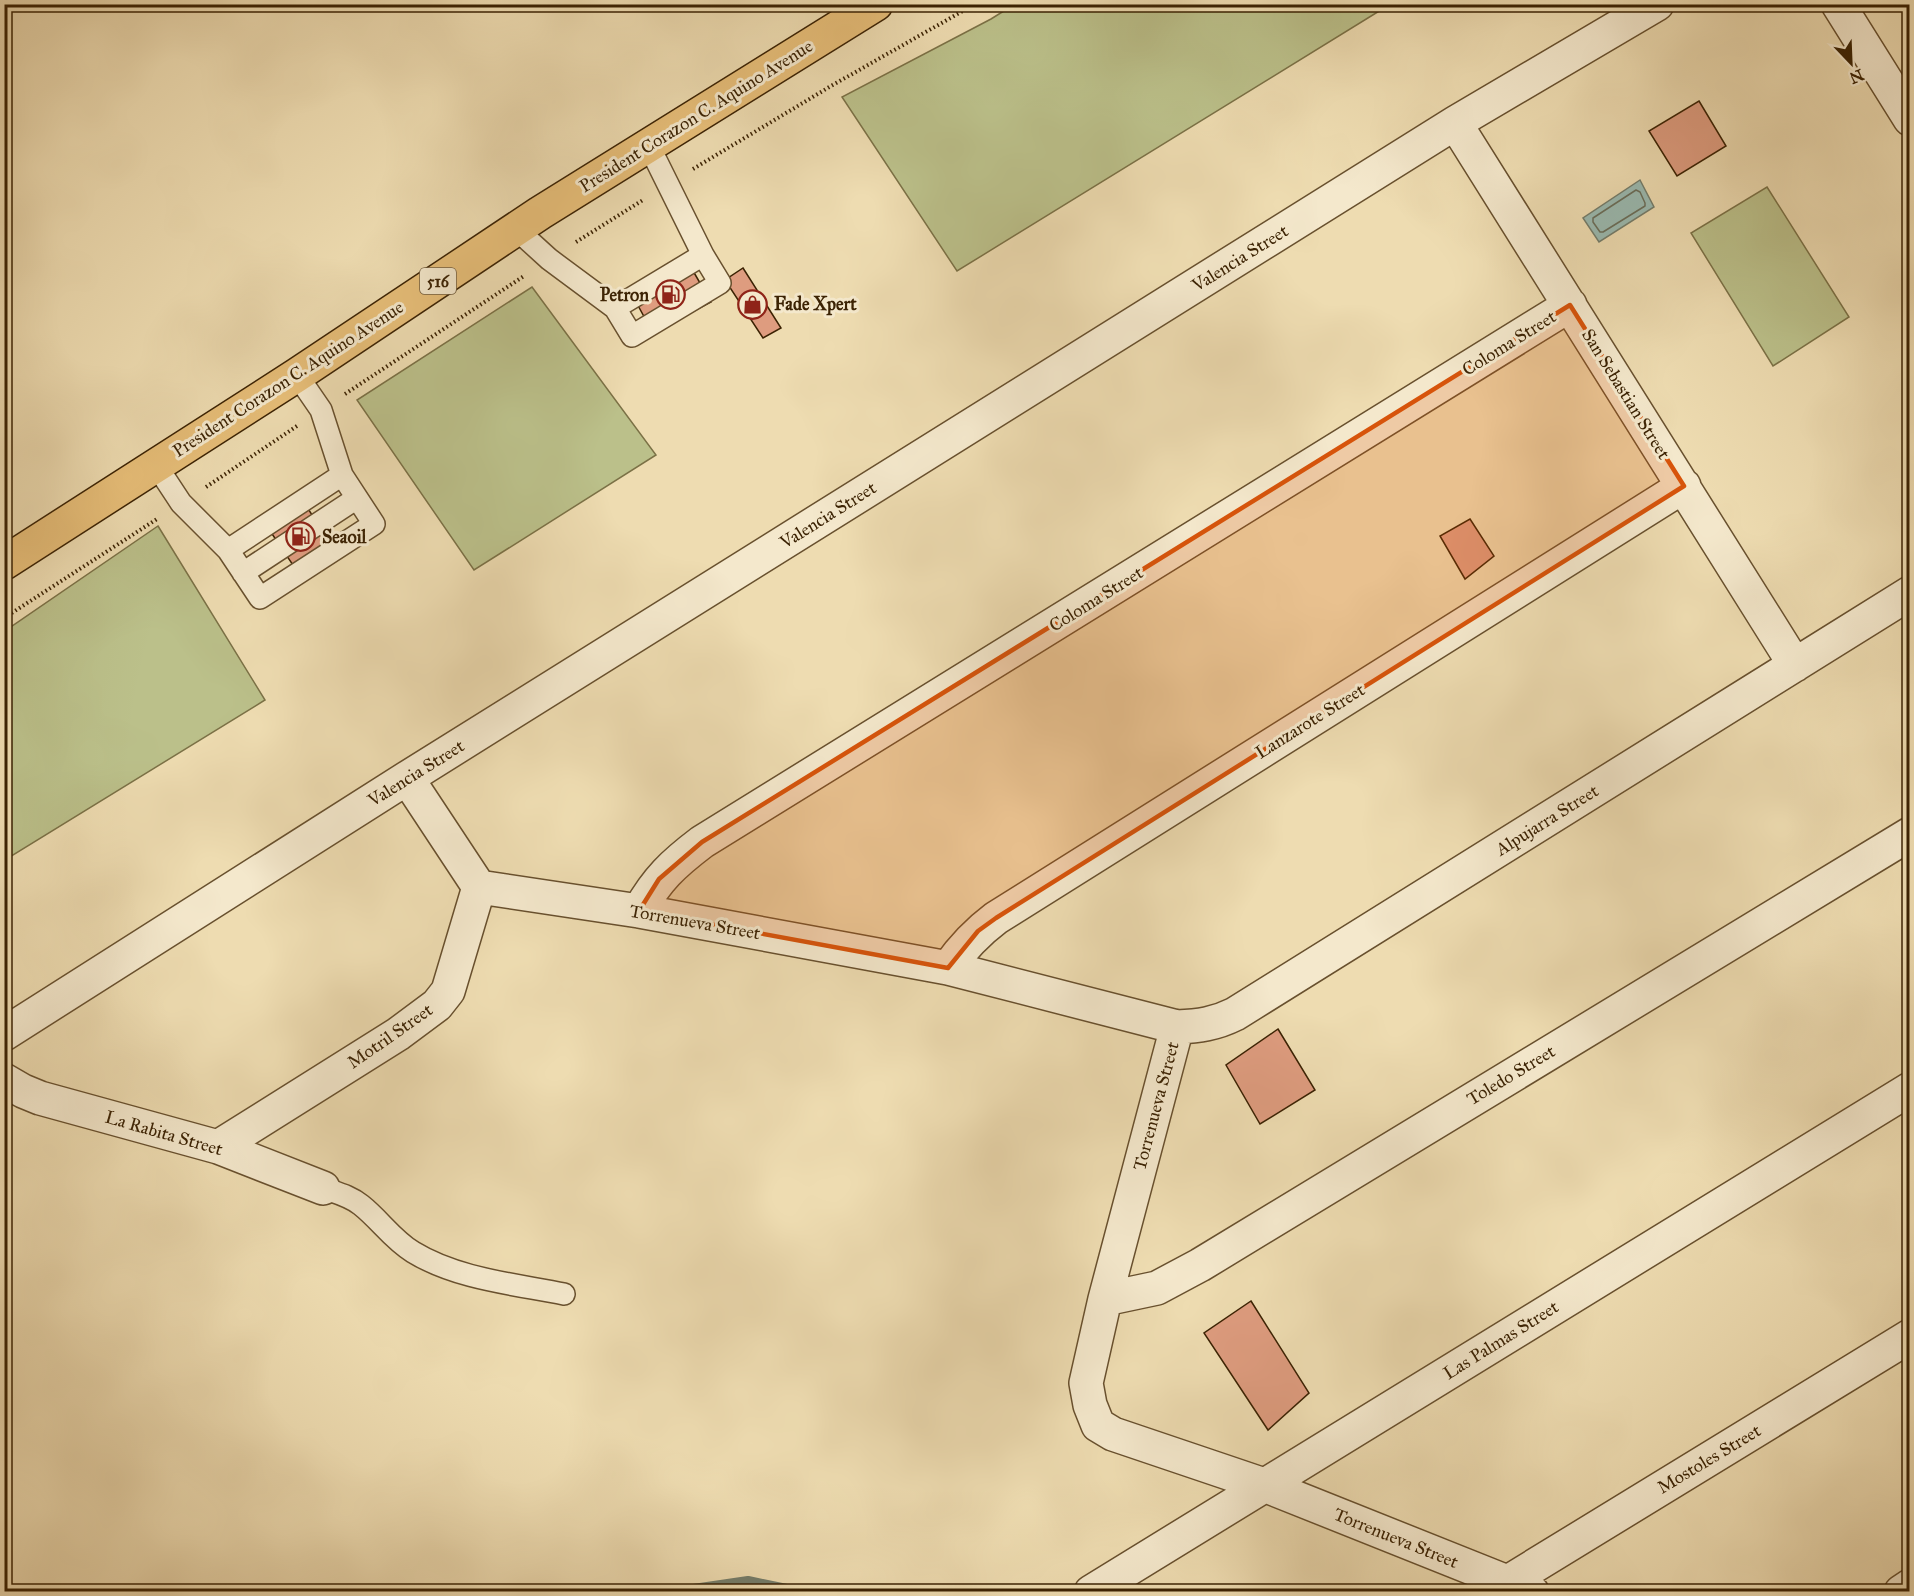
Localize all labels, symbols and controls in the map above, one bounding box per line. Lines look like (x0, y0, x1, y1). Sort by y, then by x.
north arrow (1821, 33, 1881, 93)
street label: President Corazon C. Aquino Avenue (575, 35, 817, 198)
text: N (1846, 65, 1867, 88)
street label: Valencia Street (1187, 219, 1293, 297)
road number: 516 (420, 268, 456, 294)
fuel station icon: Petron (654, 279, 686, 311)
place label: Petron (600, 284, 649, 306)
shop icon: Fade Xpert (737, 288, 769, 320)
place label: Fade Xpert (774, 293, 857, 316)
street label: President Corazon C. Aquino Avenue (168, 296, 408, 463)
street label: Coloma Street (1458, 305, 1561, 381)
street label: San Sebastian Street (1577, 325, 1675, 464)
street label: Valencia Street (775, 476, 881, 554)
fuel station icon: Seaoil (285, 521, 317, 553)
place label: Seaoil (322, 526, 368, 548)
street label: Coloma Street (1045, 561, 1148, 637)
street label: Lanzarote Street (1251, 678, 1369, 763)
street label: Valencia Street (363, 734, 469, 812)
street label: Alpujarra Street (1491, 779, 1603, 861)
street label: Torrenueva Street (628, 900, 763, 944)
street label: Motril Street (343, 998, 437, 1073)
street label: Torrenueva Street (1128, 1039, 1184, 1173)
street label: Toledo Street (1463, 1040, 1560, 1110)
street label: La Rabita Street (103, 1106, 226, 1160)
street label: Las Palmas Street (1439, 1295, 1563, 1384)
street label: Mostoles Street (1653, 1419, 1765, 1499)
street label: Torrenueva Street (1331, 1503, 1462, 1573)

